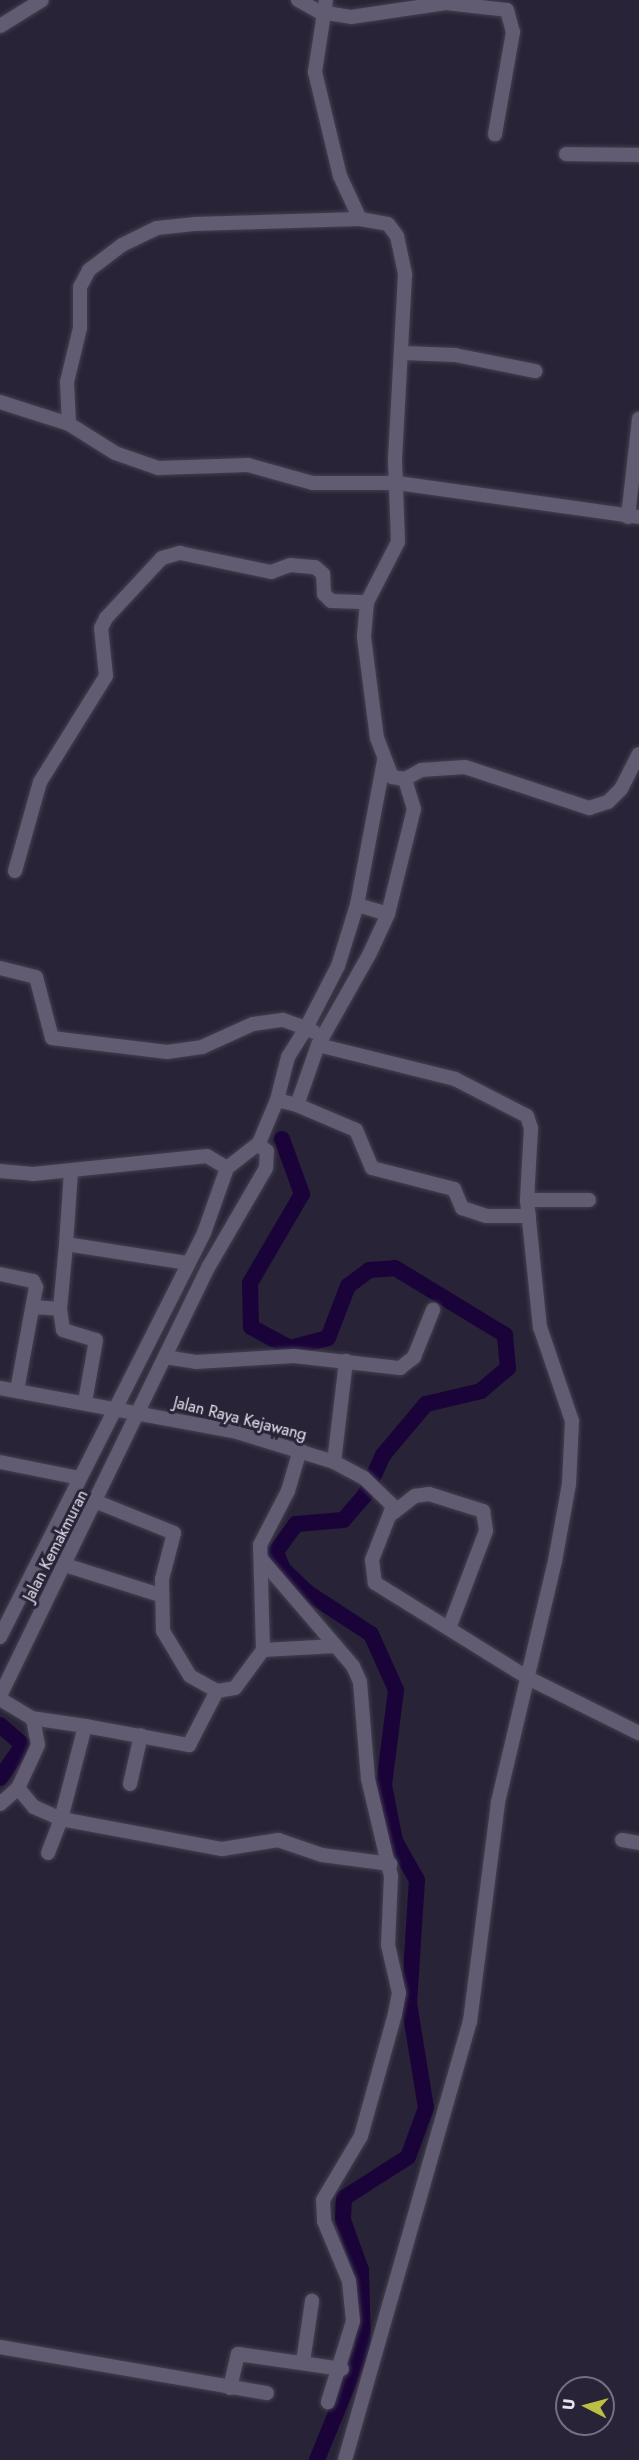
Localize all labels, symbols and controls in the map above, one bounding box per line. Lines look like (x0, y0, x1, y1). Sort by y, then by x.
street label: Jalan Raya Kejawang (171, 1393, 309, 1445)
street label: Jalan Kemakmuran (20, 1487, 92, 1605)
north arrow (555, 2376, 615, 2436)
text: U (557, 2397, 581, 2411)

